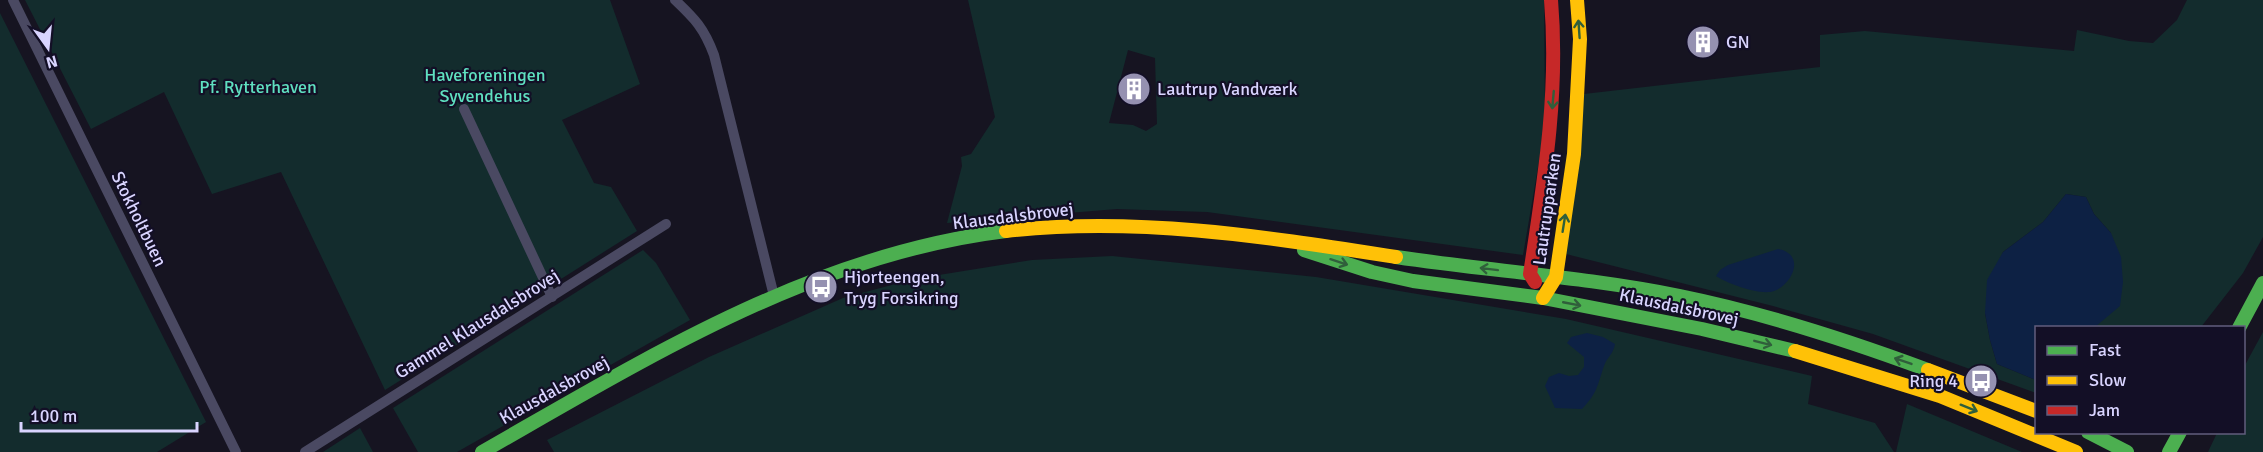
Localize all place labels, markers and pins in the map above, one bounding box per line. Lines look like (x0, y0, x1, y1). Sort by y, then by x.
building icon: GN (1685, 24, 1721, 60)
place label: GN (1726, 31, 1750, 53)
building icon: Lautrup Vandværk (1116, 71, 1152, 107)
place label: Lautrup Vandværk (1157, 78, 1297, 100)
place label: Hjorteengen, Tryg Forsikring (844, 266, 959, 309)
bus stop icon: Hjorteengen, Tryg Forsikring (803, 269, 839, 305)
bus stop icon: Ring 4 (1963, 363, 1999, 399)
place label: Ring 4 (1909, 370, 1958, 392)

